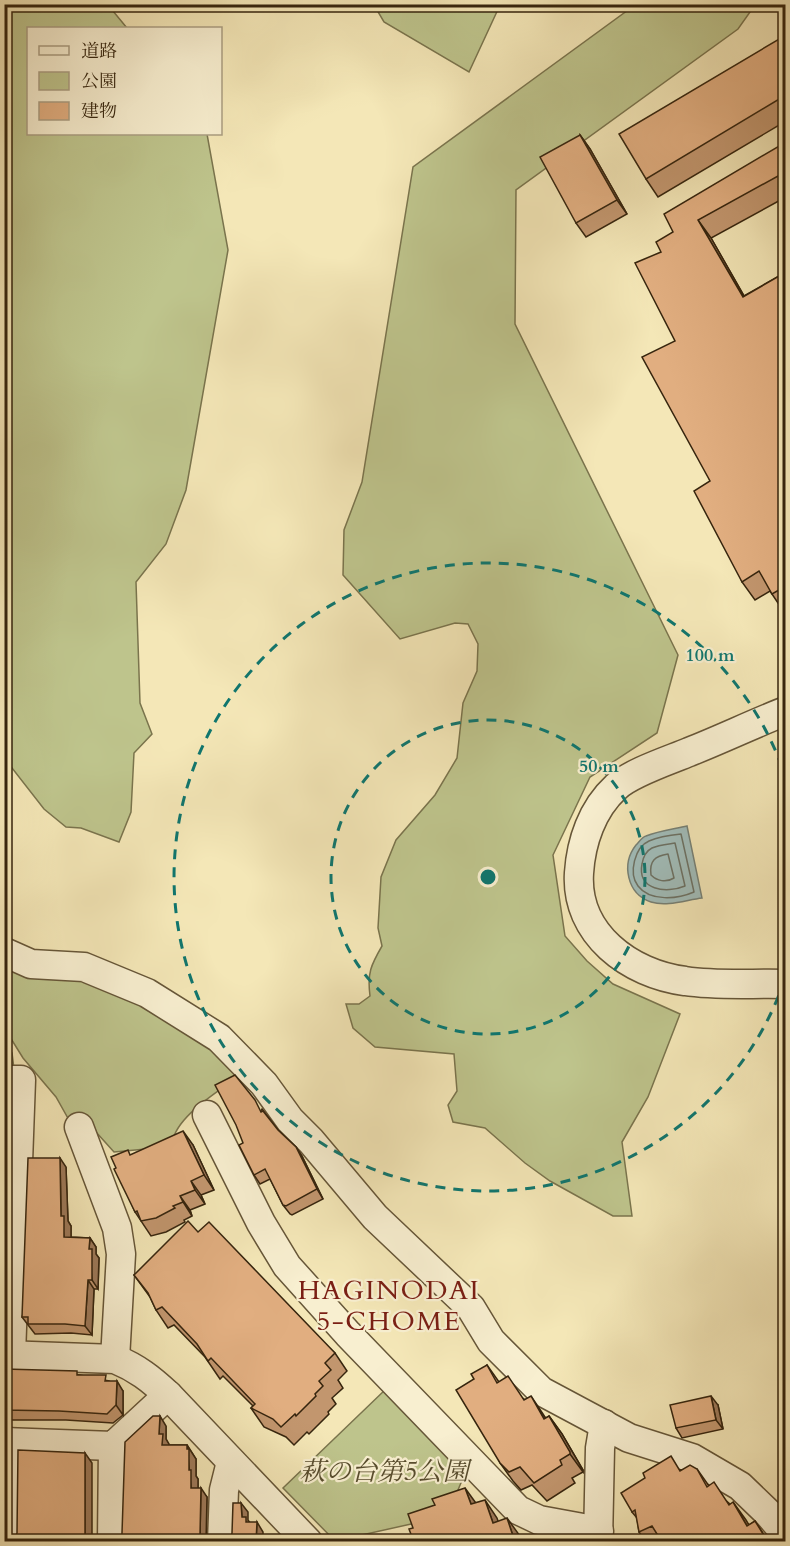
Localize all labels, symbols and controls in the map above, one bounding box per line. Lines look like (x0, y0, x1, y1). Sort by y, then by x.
legend (27, 27, 222, 135)
text: 道路 (81, 39, 117, 64)
text: 公園 (81, 69, 117, 94)
text: 建物 (81, 99, 117, 124)
text: 100 m (685, 643, 735, 668)
text: 50 m (579, 754, 619, 779)
centre of rings (478, 867, 498, 887)
district label: HAGINODAI 5-CHOME (298, 1272, 480, 1340)
park label: 萩の台第5公園 (299, 1454, 473, 1489)

